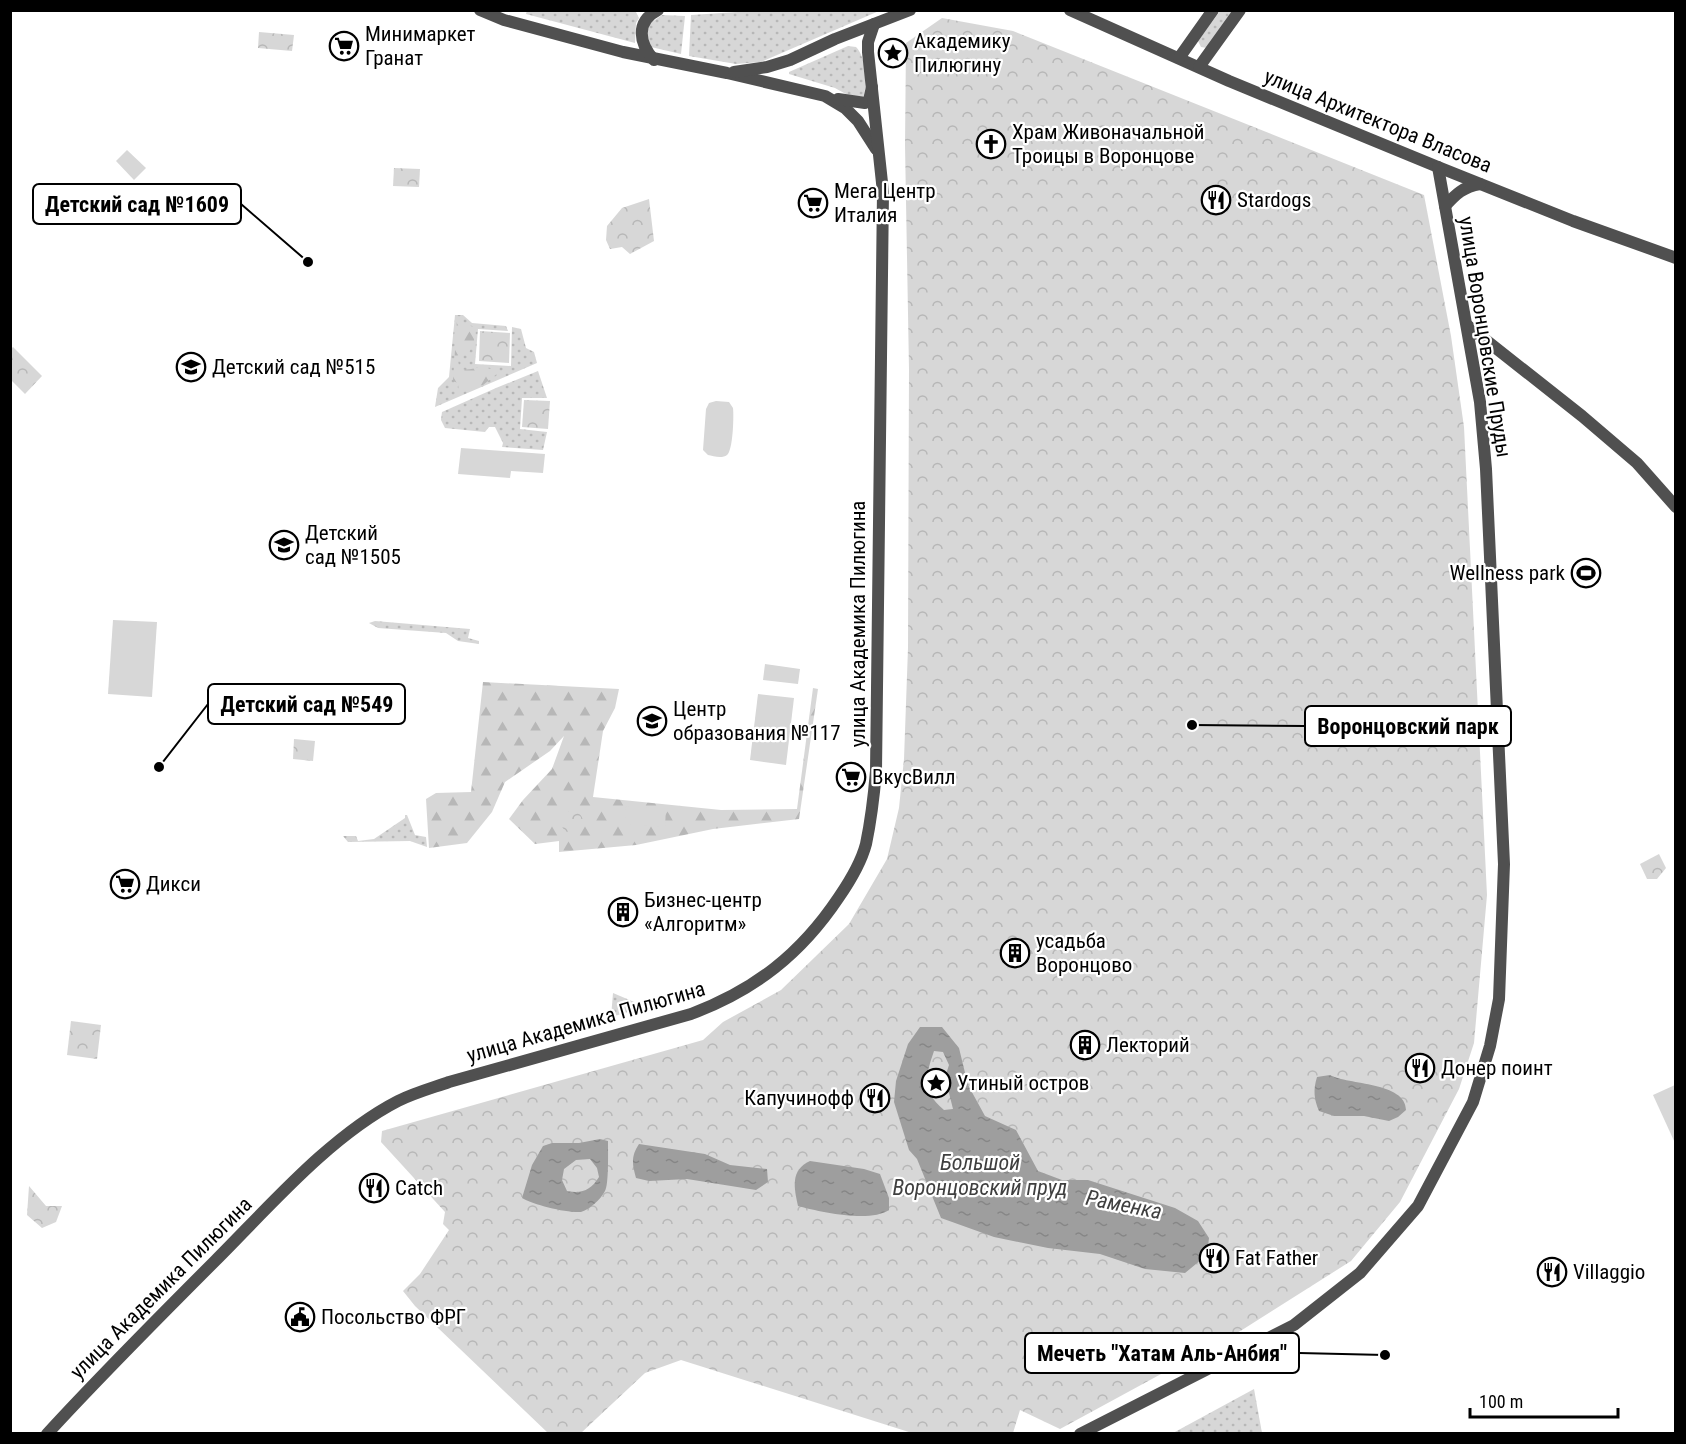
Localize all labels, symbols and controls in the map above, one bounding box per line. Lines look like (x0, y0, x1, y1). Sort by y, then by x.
place label: Минимаркет Гранат (365, 22, 476, 70)
place label: Академику Пилюгину (914, 29, 1011, 77)
supermarket icon: Минимаркет Гранат (328, 30, 360, 62)
place icon: Академику Пилюгину (877, 37, 909, 69)
street label: улица Архитектора Власова (1261, 64, 1495, 178)
place label: Храм Живоначальной Троицы в Воронцове (1012, 120, 1204, 168)
church icon: Храм Живоначальной Троицы в Воронцове (975, 128, 1007, 160)
place label: Мега Центр Италия (834, 179, 936, 227)
callout: Детский сад №1609 (33, 184, 241, 224)
restaurant icon: Stardogs (1200, 184, 1232, 216)
supermarket icon: Мега Центр Италия (797, 187, 829, 219)
place label: Stardogs (1237, 188, 1311, 212)
text: Детский сад №1609 (45, 192, 229, 217)
street label: улица Воронцовские Пруды (1454, 215, 1516, 459)
school or university icon: Детский сад №515 (175, 351, 207, 383)
place label: Детский сад №515 (212, 355, 375, 379)
street label: улица Академика Пилюгина (846, 501, 870, 747)
place label: Детский сад №1505 (305, 521, 401, 569)
school or university icon: Детский сад №1505 (268, 529, 300, 561)
sports icon: Wellness park (1570, 557, 1602, 589)
place label: Wellness park (1450, 561, 1566, 585)
callout: Детский сад №549 (208, 684, 405, 724)
text: Детский сад №549 (221, 692, 393, 717)
place label: Центр образования №117 (673, 697, 841, 745)
school or university icon: Центр образования №117 (636, 705, 668, 737)
callout: Воронцовский парк (1305, 706, 1511, 746)
text: Воронцовский парк (1317, 714, 1499, 739)
supermarket icon: ВкусВилл (835, 761, 867, 793)
place label: ВкусВилл (872, 765, 955, 789)
supermarket icon: Дикси (109, 868, 141, 900)
place label: Дикси (146, 872, 201, 896)
place label: Бизнес-центр «Алгоритм» (644, 888, 762, 936)
building icon: Бизнес-центр «Алгоритм» (607, 896, 639, 928)
place label: усадьба Воронцово (1036, 929, 1132, 977)
building icon: усадьба Воронцово (999, 937, 1031, 969)
street label: улица Академика Пилюгина (464, 976, 708, 1068)
building icon: Лекторий (1069, 1029, 1101, 1061)
place label: Лекторий (1106, 1033, 1190, 1057)
restaurant icon: Донер поинт (1404, 1052, 1436, 1084)
place label: Донер поинт (1441, 1056, 1553, 1080)
place icon: Утиный остров (920, 1067, 952, 1099)
place label: Утиный остров (957, 1071, 1089, 1095)
restaurant icon: Капучинофф (859, 1082, 891, 1114)
place label: Капучинофф (744, 1086, 854, 1110)
water label: Большой Воронцовский пруд (893, 1150, 1067, 1200)
restaurant icon: Catch (358, 1172, 390, 1204)
place label: Catch (395, 1176, 443, 1200)
water label: Раменка (1084, 1185, 1164, 1224)
street label: улица Академика Пилюгина (65, 1192, 257, 1384)
restaurant icon: Fat Father (1198, 1242, 1230, 1274)
place label: Fat Father (1235, 1246, 1318, 1270)
restaurant icon: Villaggio (1536, 1256, 1568, 1288)
place label: Villaggio (1573, 1260, 1645, 1284)
public building icon: Посольство ФРГ (284, 1301, 316, 1333)
place label: Посольство ФРГ (321, 1305, 466, 1329)
callout: Мечеть "Хатам Аль-Анбия" (1025, 1333, 1299, 1373)
text: Мечеть "Хатам Аль-Анбия" (1037, 1341, 1287, 1366)
scale bar (1470, 1381, 1618, 1419)
text: 100 m (1479, 1391, 1523, 1412)

